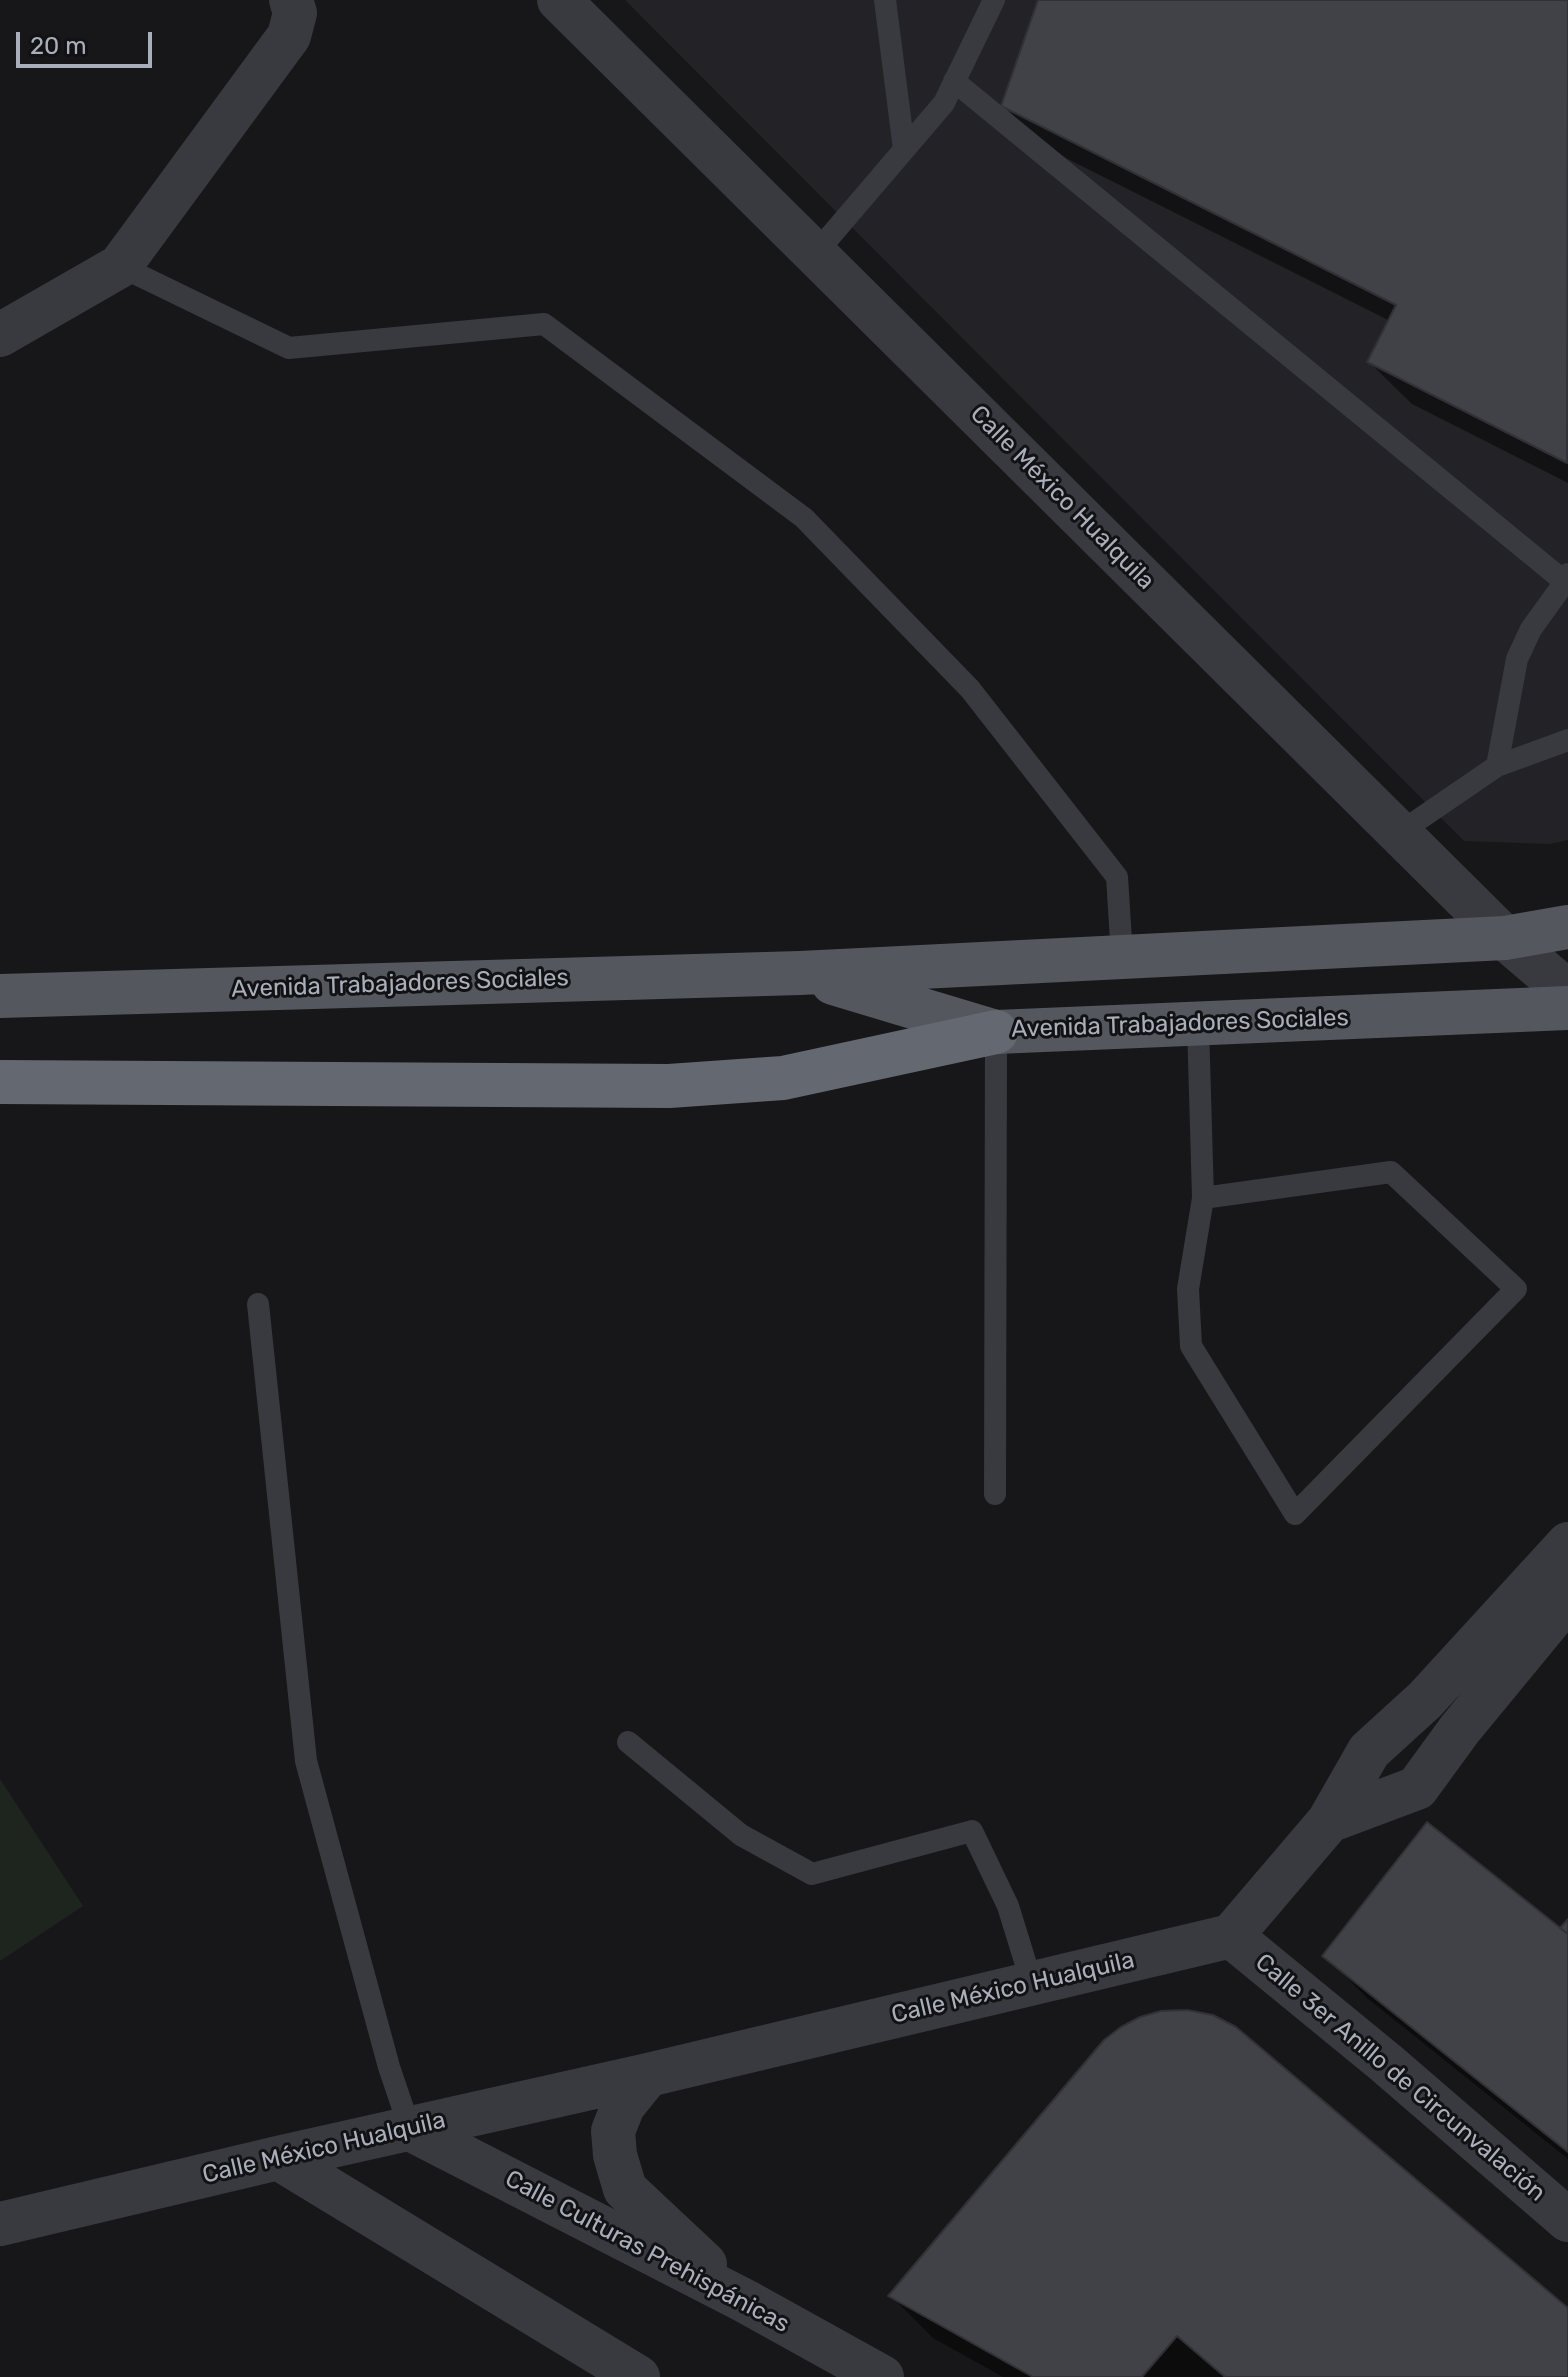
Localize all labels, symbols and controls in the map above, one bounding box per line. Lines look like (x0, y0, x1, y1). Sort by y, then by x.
scale bar (20, 16, 156, 66)
text: 20 m (30, 32, 87, 60)
street label: Calle México Hualquila (964, 400, 1160, 596)
street label: Avenida Trabajadores Sociales (231, 964, 569, 1004)
street label: Avenida Trabajadores Sociales (1011, 1004, 1349, 1044)
street label: Calle México Hualquila (889, 1946, 1137, 2030)
street label: Calle 3er Anillo de Circunvalación (1249, 1948, 1551, 2208)
street label: Calle México Hualquila (200, 2106, 448, 2190)
street label: Calle Culturas Prehispánicas (500, 2165, 794, 2339)

